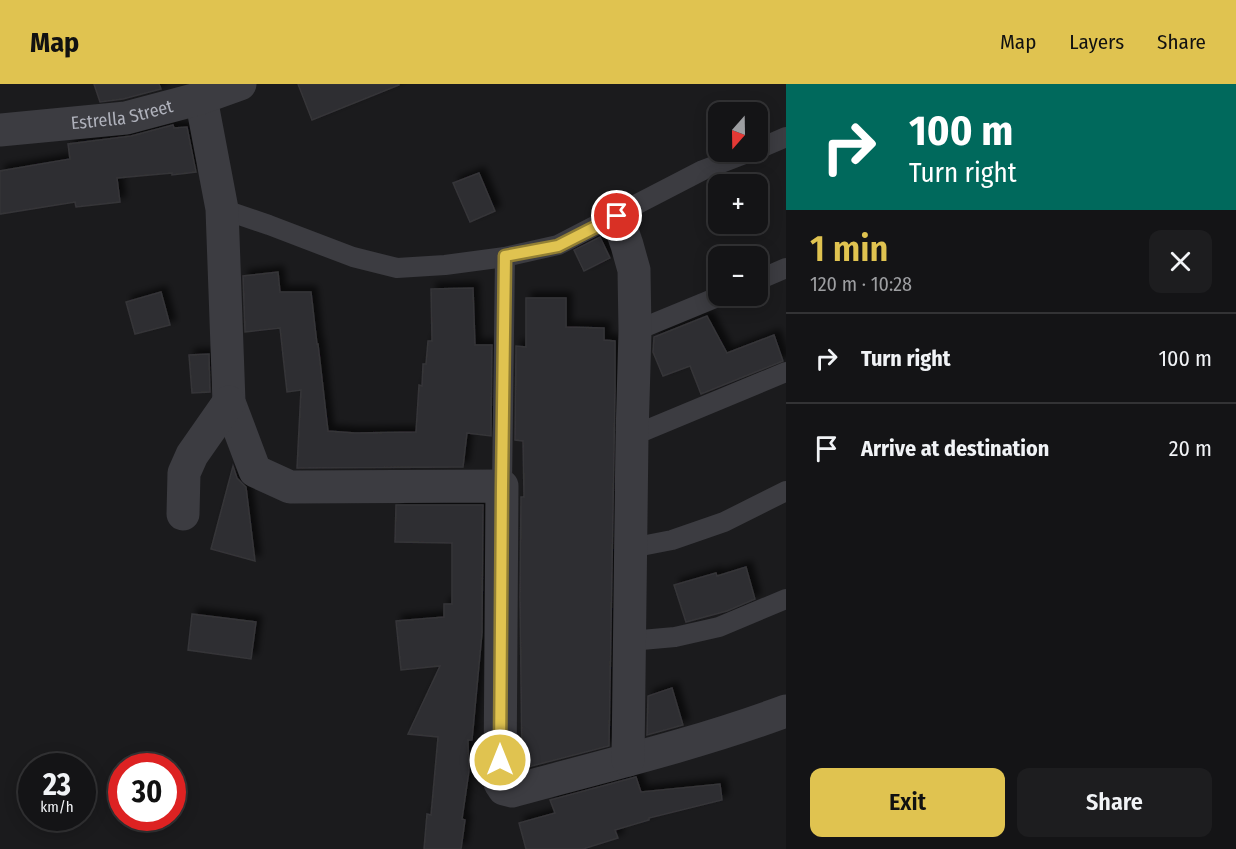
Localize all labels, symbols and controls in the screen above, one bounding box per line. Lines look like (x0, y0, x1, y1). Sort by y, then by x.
text: Map (30, 26, 79, 59)
text: Map (1000, 29, 1036, 55)
text: Layers (1069, 29, 1124, 55)
text: Share (1157, 29, 1206, 55)
street label: Estrella Street (70, 95, 175, 134)
north arrow (708, 102, 768, 162)
map controls (708, 102, 768, 306)
text: 100 m (909, 106, 1013, 156)
icon: right (810, 108, 888, 186)
text: Turn right (909, 157, 1017, 189)
button: + (708, 174, 768, 234)
pin (591, 190, 642, 241)
icon: arrive (600, 199, 633, 232)
text: 1 min (810, 227, 888, 271)
button: close (1149, 230, 1212, 293)
button: − (708, 246, 768, 306)
text: 120 m · 10:28 (810, 272, 912, 296)
icon: right (810, 342, 843, 375)
text: Turn right (861, 345, 950, 372)
text: 100 m (1158, 345, 1212, 372)
icon: arrive (810, 432, 843, 465)
text: Arrive at destination (861, 435, 1049, 462)
text: 20 m (1169, 435, 1212, 462)
position arrow (468, 728, 532, 792)
speed limit sign: 30 (108, 753, 186, 831)
text: 23 (43, 767, 71, 803)
button: Exit (810, 768, 1005, 837)
button: Share (1017, 768, 1212, 837)
text: km/h (40, 798, 74, 816)

